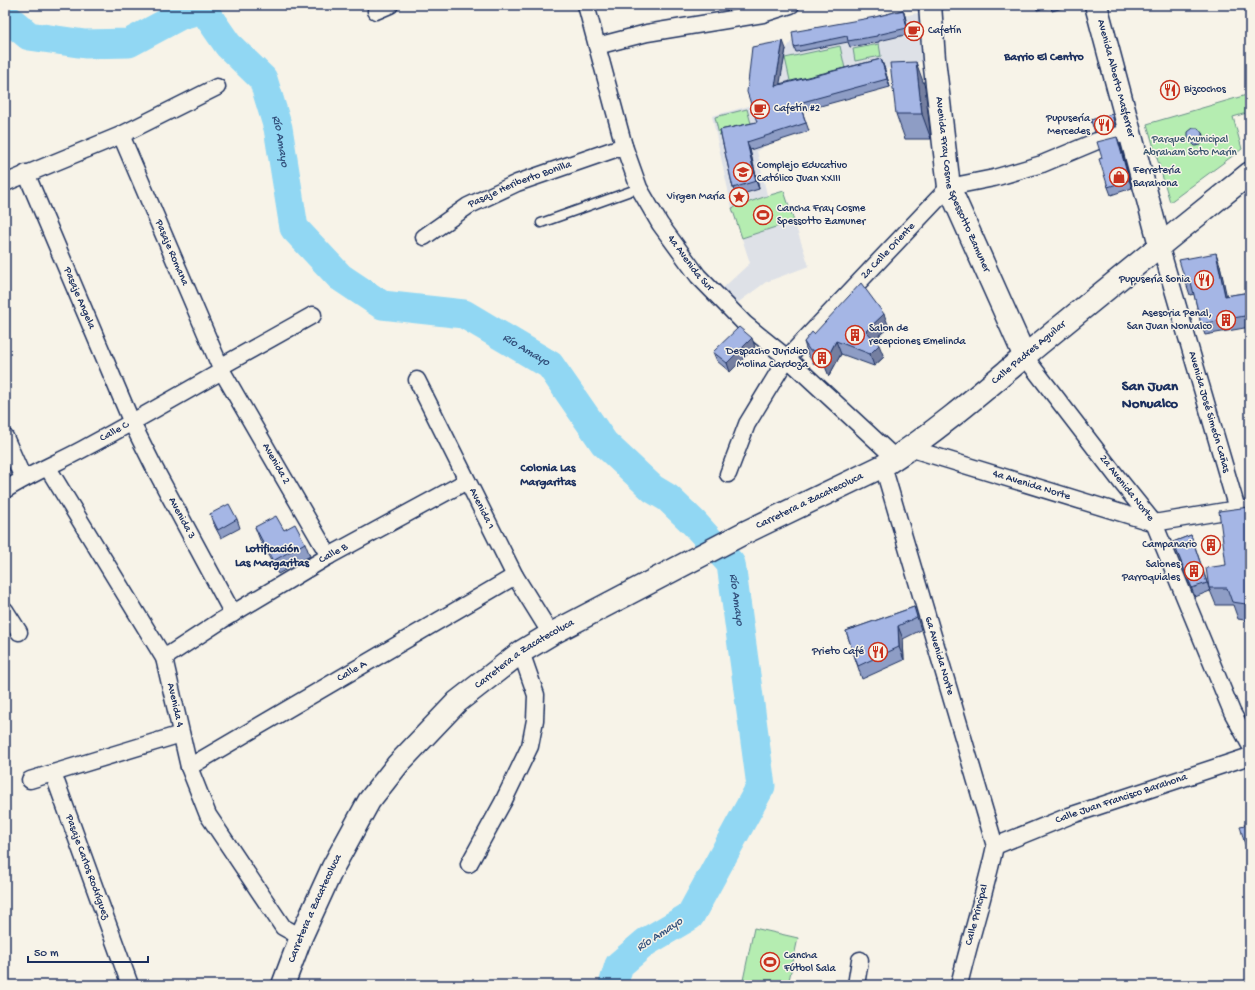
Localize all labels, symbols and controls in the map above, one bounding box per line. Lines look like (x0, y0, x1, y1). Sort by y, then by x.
street label: Avenida Alberto Masferrer (1094, 18, 1137, 140)
cafe icon: Cafetín (903, 20, 925, 42)
place label: Cafetín (928, 24, 962, 37)
district label: Barrio El Centro (1003, 51, 1085, 65)
restaurant icon: Bizcochos (1159, 79, 1181, 101)
place label: Bizcochos (1183, 84, 1227, 96)
street label: Avenida Fray Cosme Spessotto Zamuner (932, 96, 993, 275)
cafe icon: Cafetín #2 (749, 98, 771, 120)
place label: Cafetín #2 (774, 102, 821, 115)
place label: Pupusería Mercedes (1045, 113, 1091, 138)
water label: Río Amayo (268, 114, 291, 169)
restaurant icon: Pupusería Mercedes (1093, 114, 1115, 136)
park label: Parque Municipal Abraham Soto Marín (1143, 134, 1238, 159)
street label: Pasaje Heriberto Bonilla (465, 158, 574, 211)
place label: Complejo Educativo Católico Juan XXIII (757, 160, 848, 185)
school or university icon: Complejo Educativo Católico Juan XXIII (732, 161, 754, 183)
place label: Ferretería Barahona (1132, 165, 1181, 190)
shop icon: Ferretería Barahona (1108, 166, 1130, 188)
place icon: Virgen María (728, 186, 750, 208)
place label: Virgen María (666, 191, 726, 203)
place label: Cancha Fray Cosme Spessotto Zamuner (777, 203, 866, 228)
sports icon: Cancha Fray Cosme Spessotto Zamuner (752, 204, 774, 226)
street label: Pasaje Romana (152, 217, 191, 288)
street label: 2a Calle Oriente (859, 220, 918, 282)
street label: 4a Avenida Sur (664, 233, 717, 295)
street label: Pasaje Angela (60, 265, 98, 332)
restaurant icon: Pupusería Sonia (1193, 269, 1215, 291)
place label: Pupusería Sonia (1118, 274, 1191, 286)
place label: Asesoria Penal, San Juan Nonualco (1127, 308, 1212, 333)
building icon: Asesoria Penal, San Juan Nonualco (1215, 309, 1237, 331)
street label: Calle Padres Aguilar (989, 318, 1069, 387)
place label: Salon de recepciones Emelinda (869, 323, 967, 348)
building icon: Salon de recepciones Emelinda (844, 324, 866, 346)
water label: Río Amayo (500, 331, 553, 371)
place label: Despacho Juridico Molina Cardoza (725, 346, 809, 371)
building icon: Despacho Juridico Molina Cardoza (811, 347, 833, 369)
street label: Avenida José Simeón Cañas (1185, 350, 1232, 475)
district label: San Juan Nonualco (1122, 378, 1179, 413)
street label: Calle C (98, 419, 132, 445)
street label: Avenida 2 (259, 441, 293, 487)
street label: 2a Avenida Norte (1097, 453, 1157, 524)
district label: Colonia Las Margaritas (520, 462, 576, 490)
street label: 4a Avenida Norte (991, 468, 1072, 503)
street label: Carretera a Zacatecoluca (754, 470, 866, 532)
street label: Avenida 1 (466, 486, 497, 531)
street label: Avenida 3 (165, 495, 198, 541)
building icon: Campanario (1200, 534, 1222, 556)
place label: Campanario (1142, 539, 1197, 551)
street label: Calle B (317, 541, 350, 567)
district label: Lotificación Las Margaritas (235, 543, 310, 571)
place label: Salones Parroquiales (1121, 559, 1181, 584)
building icon: Salones Parroquiales (1183, 560, 1205, 582)
water label: Río Amayo (725, 573, 746, 627)
street label: 6a Avenida Norte (922, 615, 956, 697)
street label: Carretera a Zacatecoluca (472, 616, 577, 692)
restaurant icon: Prieto Café (867, 641, 889, 663)
place label: Prieto Café (811, 645, 864, 658)
street label: Calle A (335, 658, 369, 685)
street label: Avenida 4 (164, 682, 186, 729)
street label: Calle Juan Francisco Barahona (1054, 771, 1190, 827)
street label: Pasaje Carlos Rodríguez (62, 812, 112, 922)
street label: Carretera a Zacatecoluca (286, 852, 345, 964)
street label: Calle Principal (963, 883, 991, 947)
water label: Río Amayo (634, 914, 686, 955)
scale bar (28, 938, 148, 964)
text: 50 m (34, 947, 59, 961)
place label: Cancha Fútbol Sala (783, 950, 836, 975)
sports icon: Cancha Fútbol Sala (759, 951, 781, 973)

